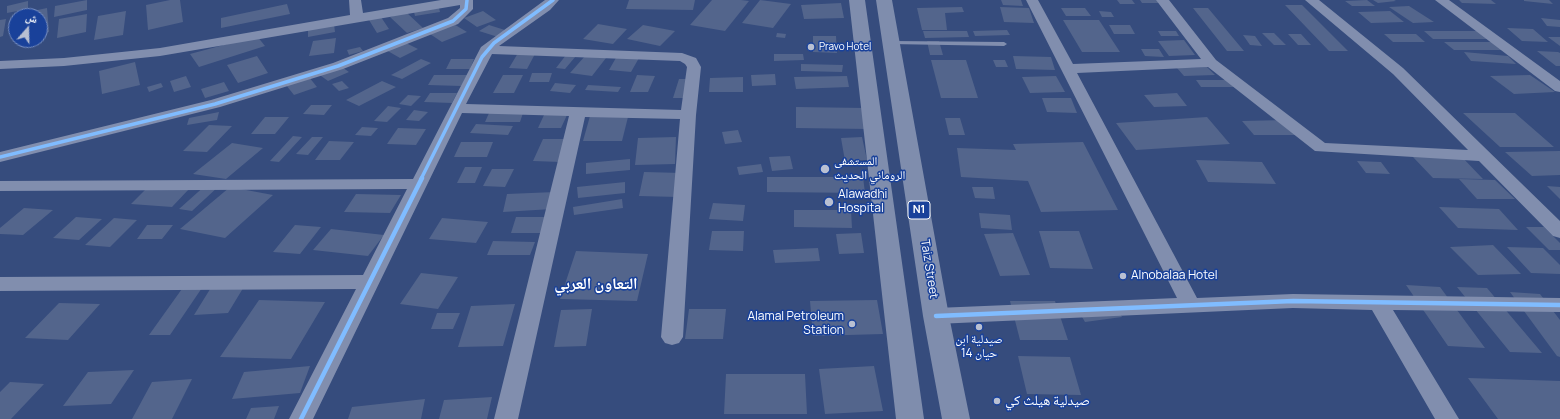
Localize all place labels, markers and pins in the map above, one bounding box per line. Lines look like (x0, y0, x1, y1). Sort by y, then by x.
place label: Pravo Hotel (819, 41, 871, 53)
marker: Pravo Hotel (806, 42, 816, 52)
place label: المستشفى الروماني الحديث (834, 155, 905, 183)
marker: المستشفى الروماني الحديث (819, 163, 831, 175)
place label: Alawadhi Hospital (838, 188, 887, 216)
marker: Alawadhi Hospital (823, 196, 835, 208)
place label: Alnobalaa Hotel (1131, 269, 1218, 283)
marker: Alnobalaa Hotel (1118, 271, 1128, 281)
place label: Alamal Petroleum Station (747, 310, 844, 338)
marker: Alamal Petroleum Station (847, 319, 857, 329)
marker: صيدلية ابن حيان 14 (974, 322, 984, 332)
place label: صيدلية ابن حيان 14 (955, 333, 1003, 361)
place label: صيدلية هيلث كي (1005, 393, 1090, 409)
marker: صيدلية هيلث كي (992, 396, 1002, 406)

